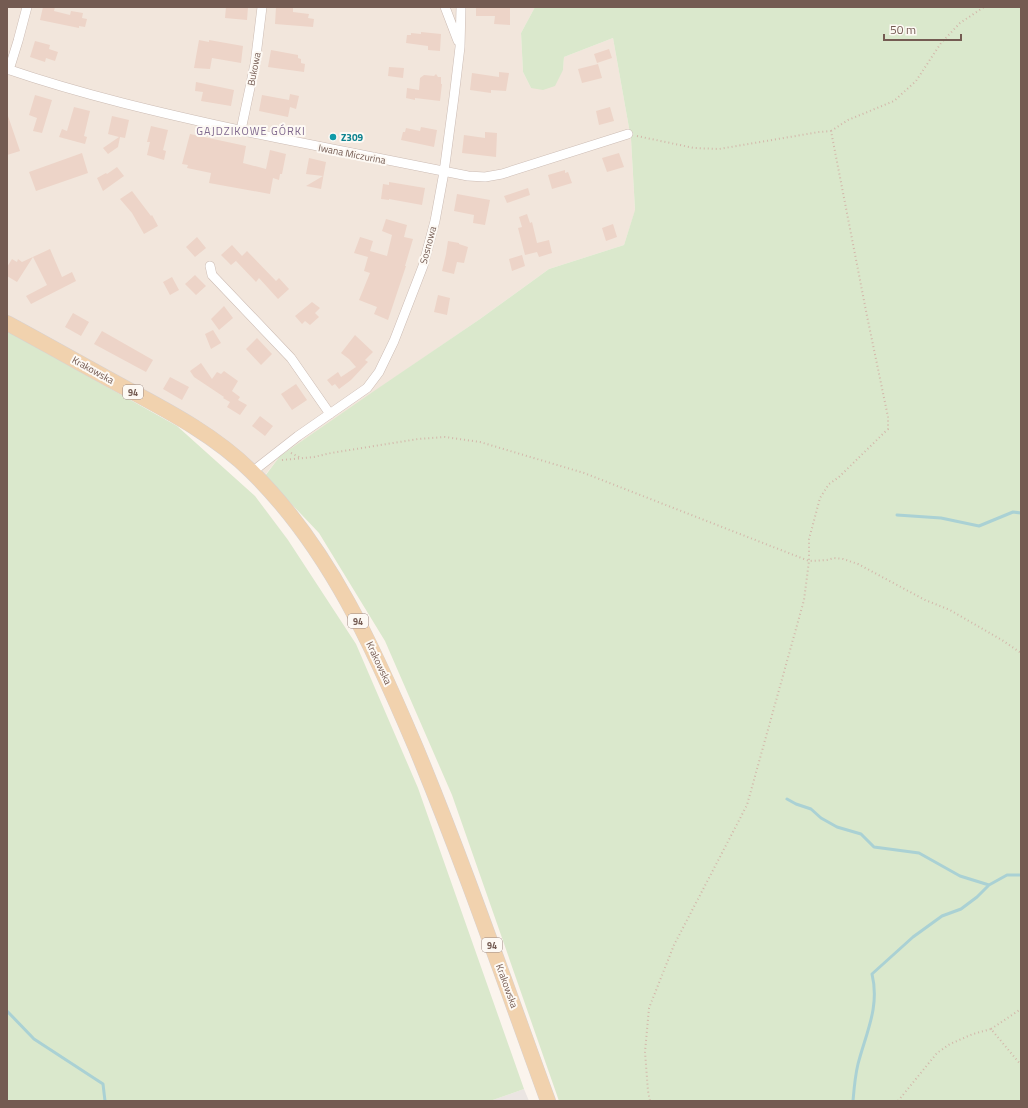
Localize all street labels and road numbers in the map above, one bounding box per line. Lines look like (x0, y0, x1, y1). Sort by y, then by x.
street label: Bukowa (243, 51, 265, 87)
street label: Iwana Miczurina (317, 140, 387, 168)
street label: Sosnowa (416, 224, 440, 266)
street label: Krakowska (69, 352, 117, 388)
road number: 94 (123, 385, 143, 399)
road number: 94 (348, 614, 368, 628)
street label: Krakowska (362, 639, 396, 687)
road number: 94 (482, 938, 502, 952)
street label: Krakowska (492, 962, 522, 1010)

